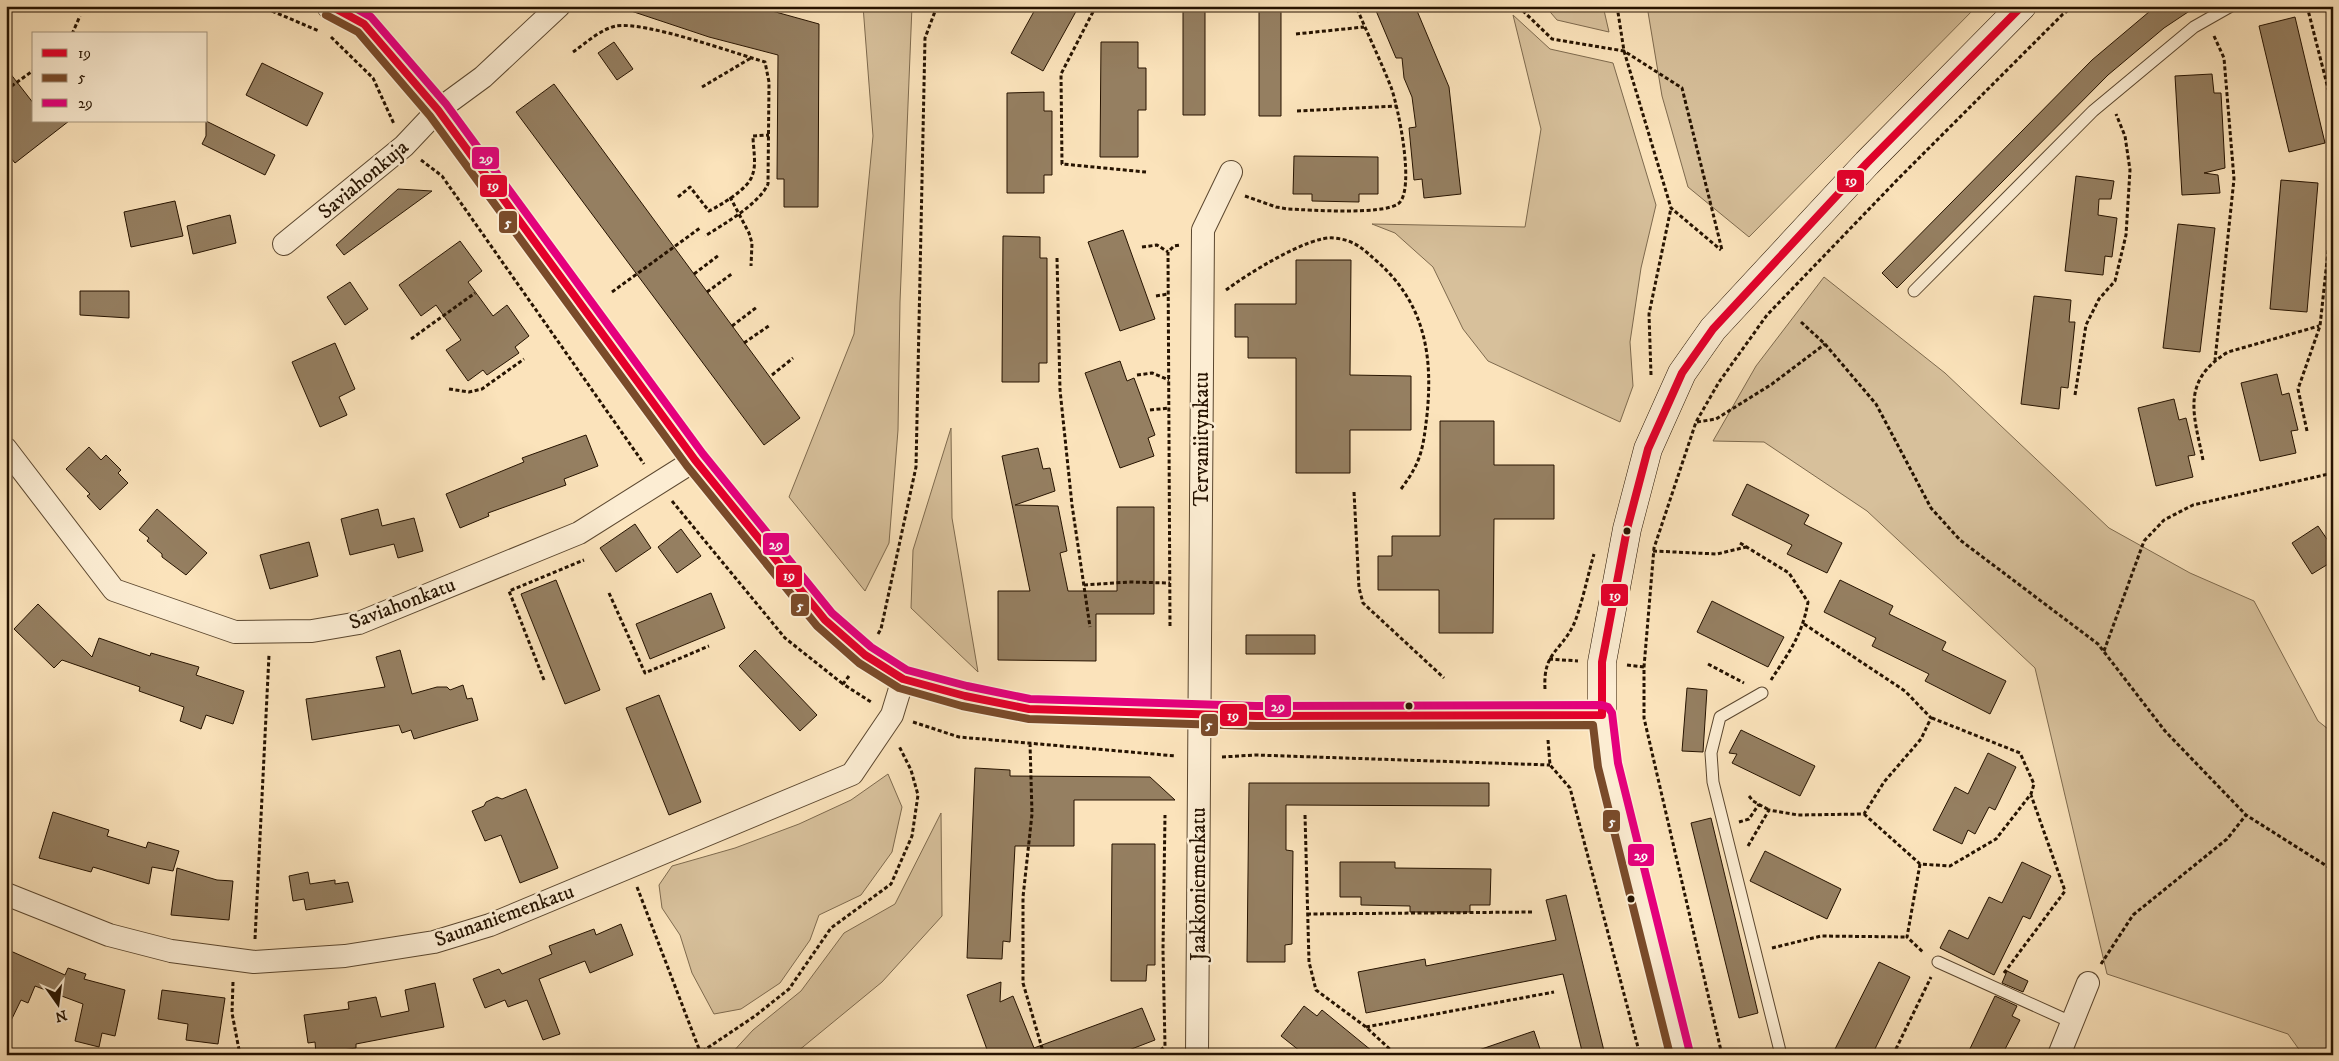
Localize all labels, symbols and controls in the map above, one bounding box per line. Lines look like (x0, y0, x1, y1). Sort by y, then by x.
legend (32, 32, 208, 122)
text: 19 (78, 44, 91, 63)
text: 5 (78, 68, 86, 87)
text: 29 (78, 94, 93, 113)
street label: Saviahonkuja (313, 134, 414, 225)
line badge: 29 (471, 146, 500, 170)
text: 29 (479, 150, 493, 168)
line badge: 19 (1836, 169, 1865, 193)
text: 19 (1845, 172, 1857, 190)
line badge: 19 (479, 174, 508, 198)
text: 19 (487, 177, 499, 195)
line badge: 5 (498, 210, 518, 234)
text: 5 (504, 214, 512, 232)
street label: Tervaniitynkatu (1189, 372, 1215, 506)
unlabelled marker (1622, 526, 1632, 536)
line badge: 29 (762, 532, 790, 556)
text: 29 (769, 536, 783, 554)
line badge: 19 (775, 564, 803, 588)
text: 19 (783, 567, 795, 585)
street label: Saviahonkatu (346, 572, 459, 636)
line badge: 19 (1600, 583, 1629, 607)
text: 19 (1609, 587, 1621, 605)
line badge: 5 (790, 593, 810, 617)
text: 5 (796, 597, 804, 615)
line badge: 29 (1264, 694, 1292, 718)
text: 29 (1271, 698, 1285, 716)
unlabelled marker (1404, 701, 1414, 711)
line badge: 19 (1219, 703, 1248, 727)
text: 19 (1227, 707, 1239, 725)
line badge: 5 (1200, 713, 1219, 737)
text: 5 (1205, 716, 1213, 734)
street label: Jaakkoniemenkatu (1186, 807, 1212, 963)
line badge: 5 (1602, 809, 1621, 833)
text: 5 (1608, 813, 1616, 831)
line badge: 29 (1627, 843, 1655, 867)
text: 29 (1634, 847, 1648, 865)
street label: Saunaniemenkatu (431, 879, 578, 953)
unlabelled marker (1626, 894, 1636, 904)
north arrow (32, 978, 82, 1028)
text: N (53, 1006, 69, 1026)

